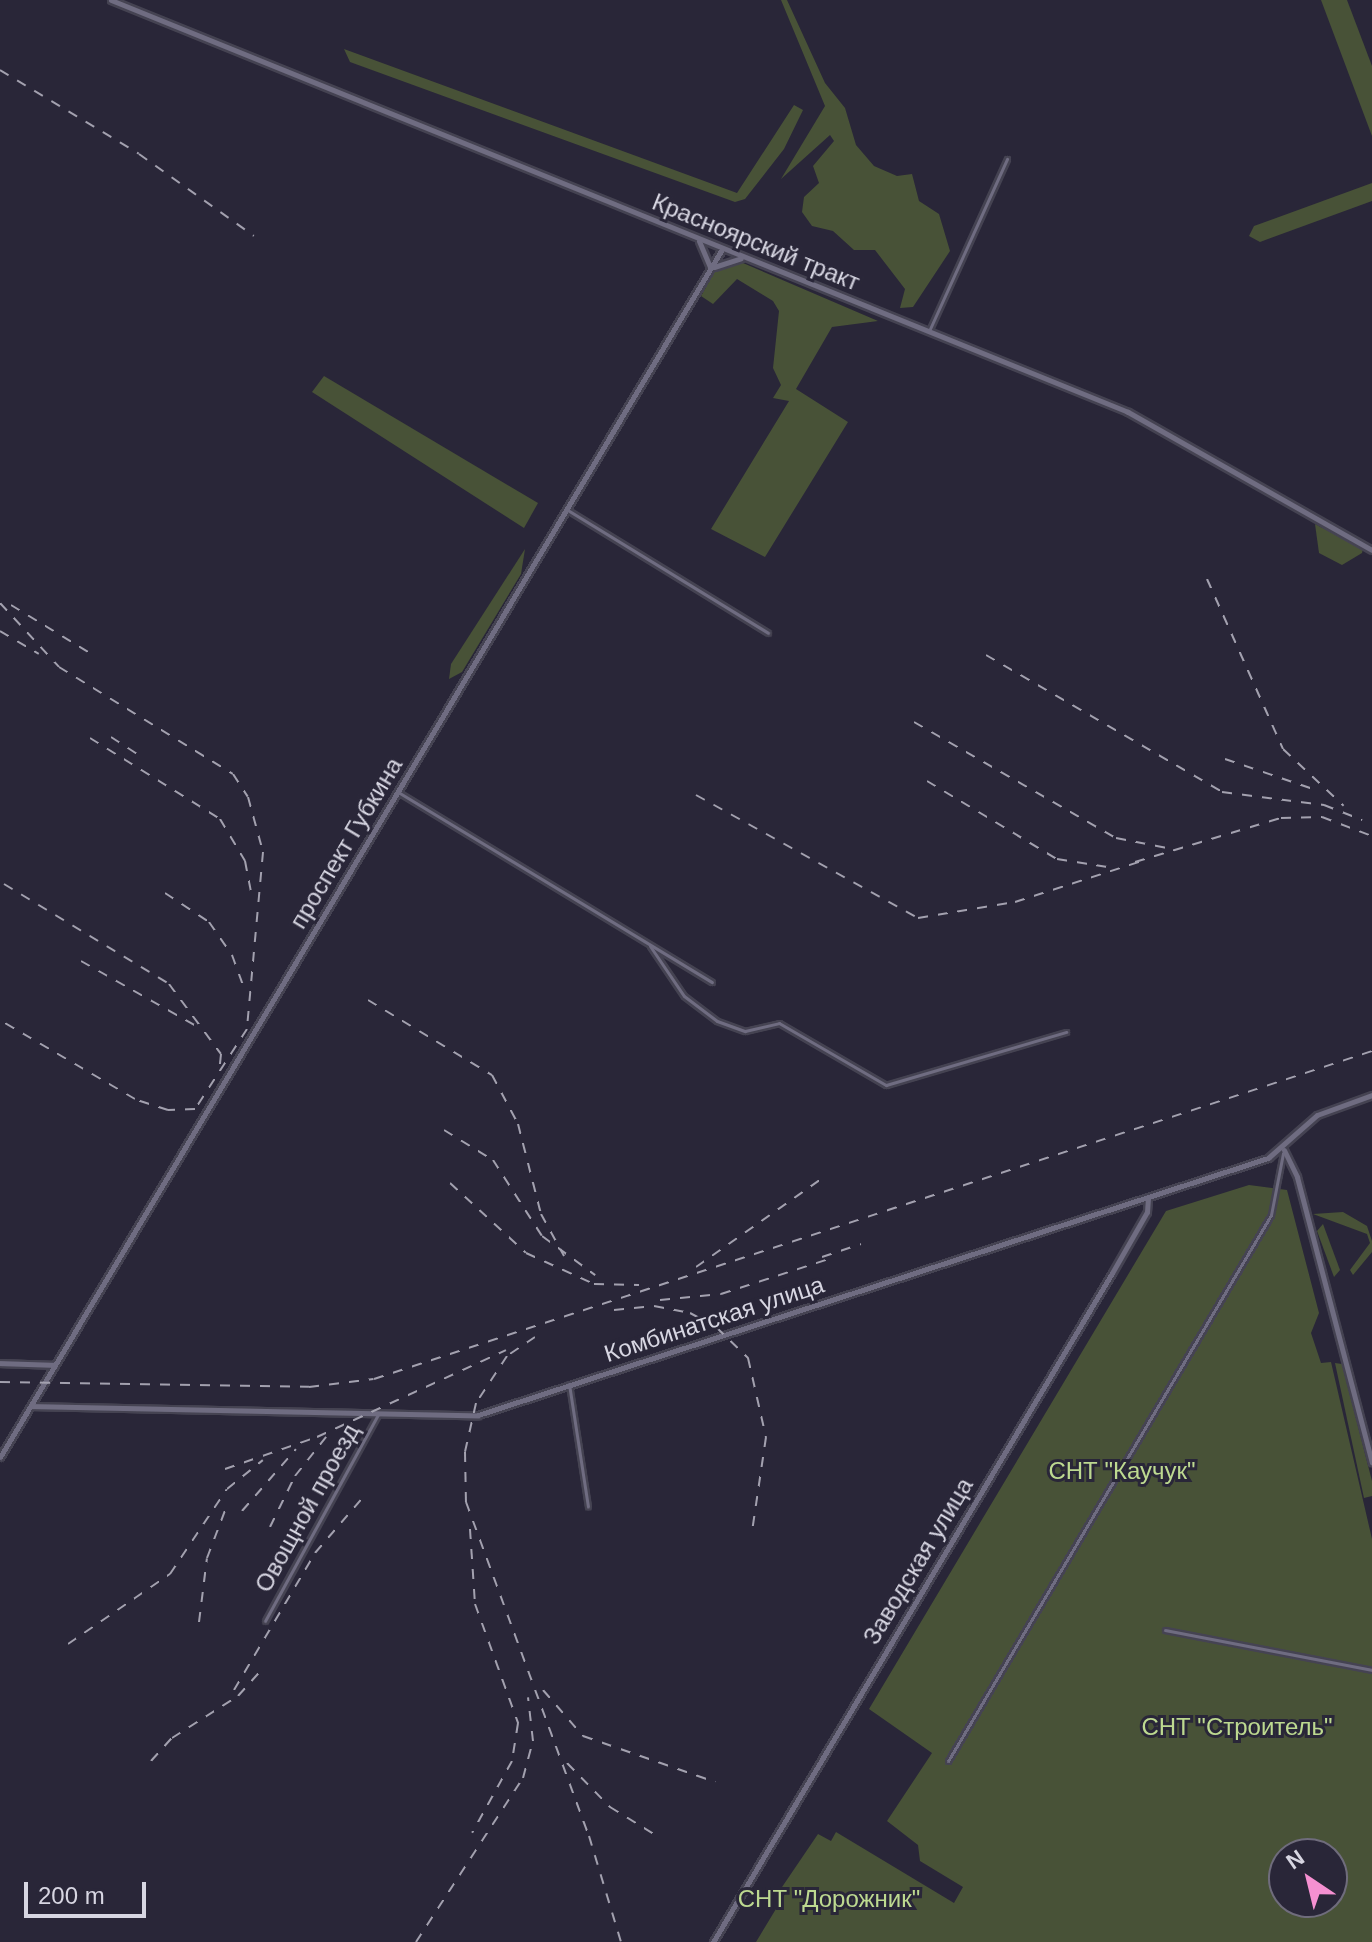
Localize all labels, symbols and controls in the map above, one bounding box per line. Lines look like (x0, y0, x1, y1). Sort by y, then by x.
street label: Красноярский тракт (648, 187, 864, 297)
street label: проспект Губкина (284, 752, 408, 934)
street label: Комбинатская улица (600, 1270, 828, 1368)
street label: Овощной проезд (249, 1419, 365, 1597)
park label: СНТ "Каучук" (1048, 1457, 1196, 1485)
street label: Заводская улица (857, 1473, 979, 1649)
park label: СНТ "Строитель" (1141, 1713, 1333, 1741)
north arrow (1268, 1838, 1348, 1918)
text: N (1281, 1845, 1309, 1874)
scale bar (28, 1866, 150, 1916)
text: 200 m (38, 1882, 105, 1909)
park label: СНТ "Дорожник" (738, 1885, 920, 1913)

